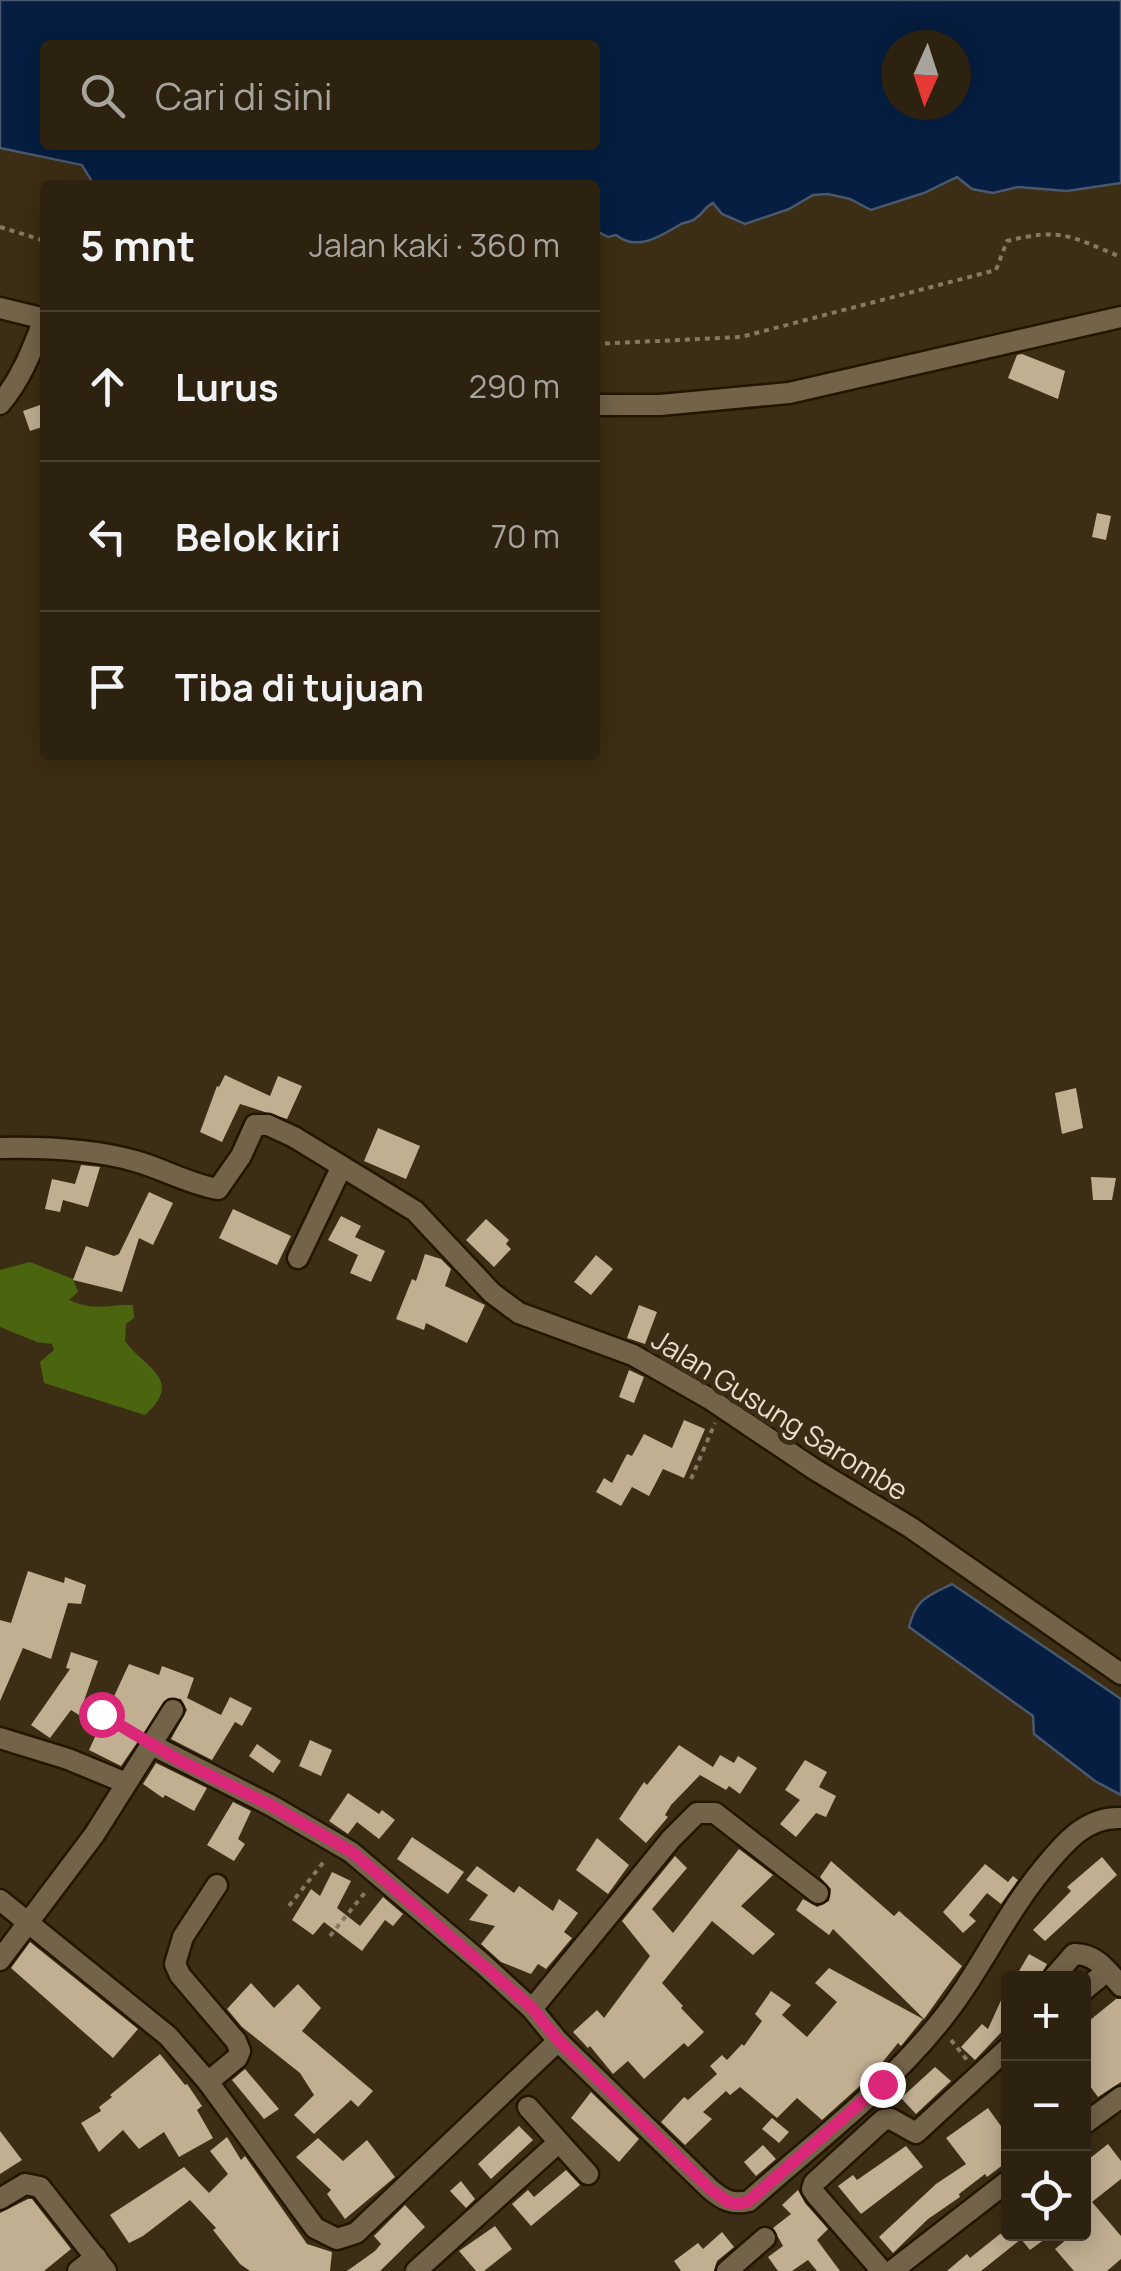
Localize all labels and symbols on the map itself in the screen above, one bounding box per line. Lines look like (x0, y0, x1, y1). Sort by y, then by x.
north arrow (881, 30, 971, 120)
street label: Jalan Gusung Sarombe (645, 1320, 916, 1508)
route start (79, 1692, 125, 1738)
route end (860, 2062, 906, 2108)

